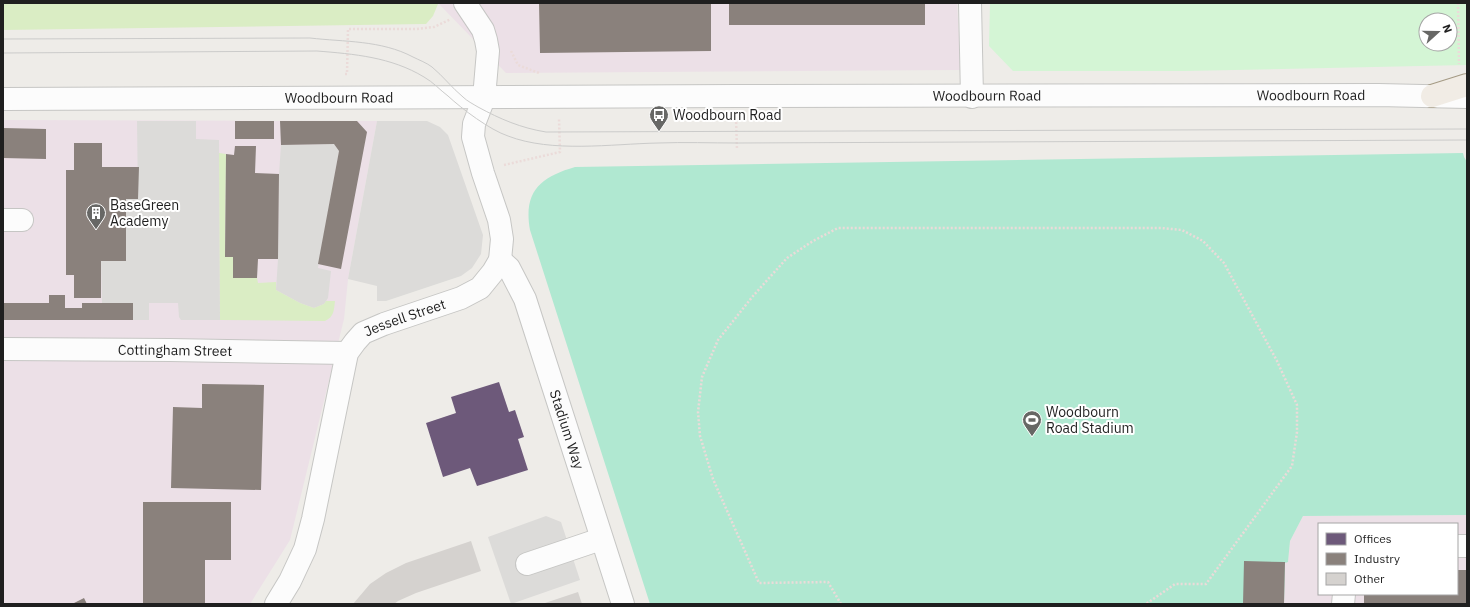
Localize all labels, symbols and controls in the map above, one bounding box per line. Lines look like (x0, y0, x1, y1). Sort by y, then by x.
north arrow (1418, 12, 1458, 52)
text: N (1439, 22, 1455, 35)
street label: Woodbourn Road (1257, 86, 1365, 104)
street label: Woodbourn Road (933, 87, 1041, 105)
street label: Woodbourn Road (285, 88, 393, 107)
bus stop icon: Woodbourn Road (648, 104, 670, 132)
place label: Woodbourn Road (673, 106, 782, 124)
place label: BaseGreen Academy (110, 196, 179, 230)
building icon: BaseGreen Academy (85, 202, 107, 230)
street label: Jessell Street (361, 295, 448, 341)
street label: Cottingham Street (118, 341, 232, 360)
street label: Stadium Way (546, 388, 588, 471)
place label: Woodbourn Road Stadium (1046, 403, 1134, 437)
sports icon: Woodbourn Road Stadium (1021, 409, 1043, 437)
legend (1318, 523, 1458, 595)
text: Offices (1354, 531, 1392, 546)
text: Industry (1354, 551, 1400, 566)
text: Other (1354, 571, 1385, 586)

